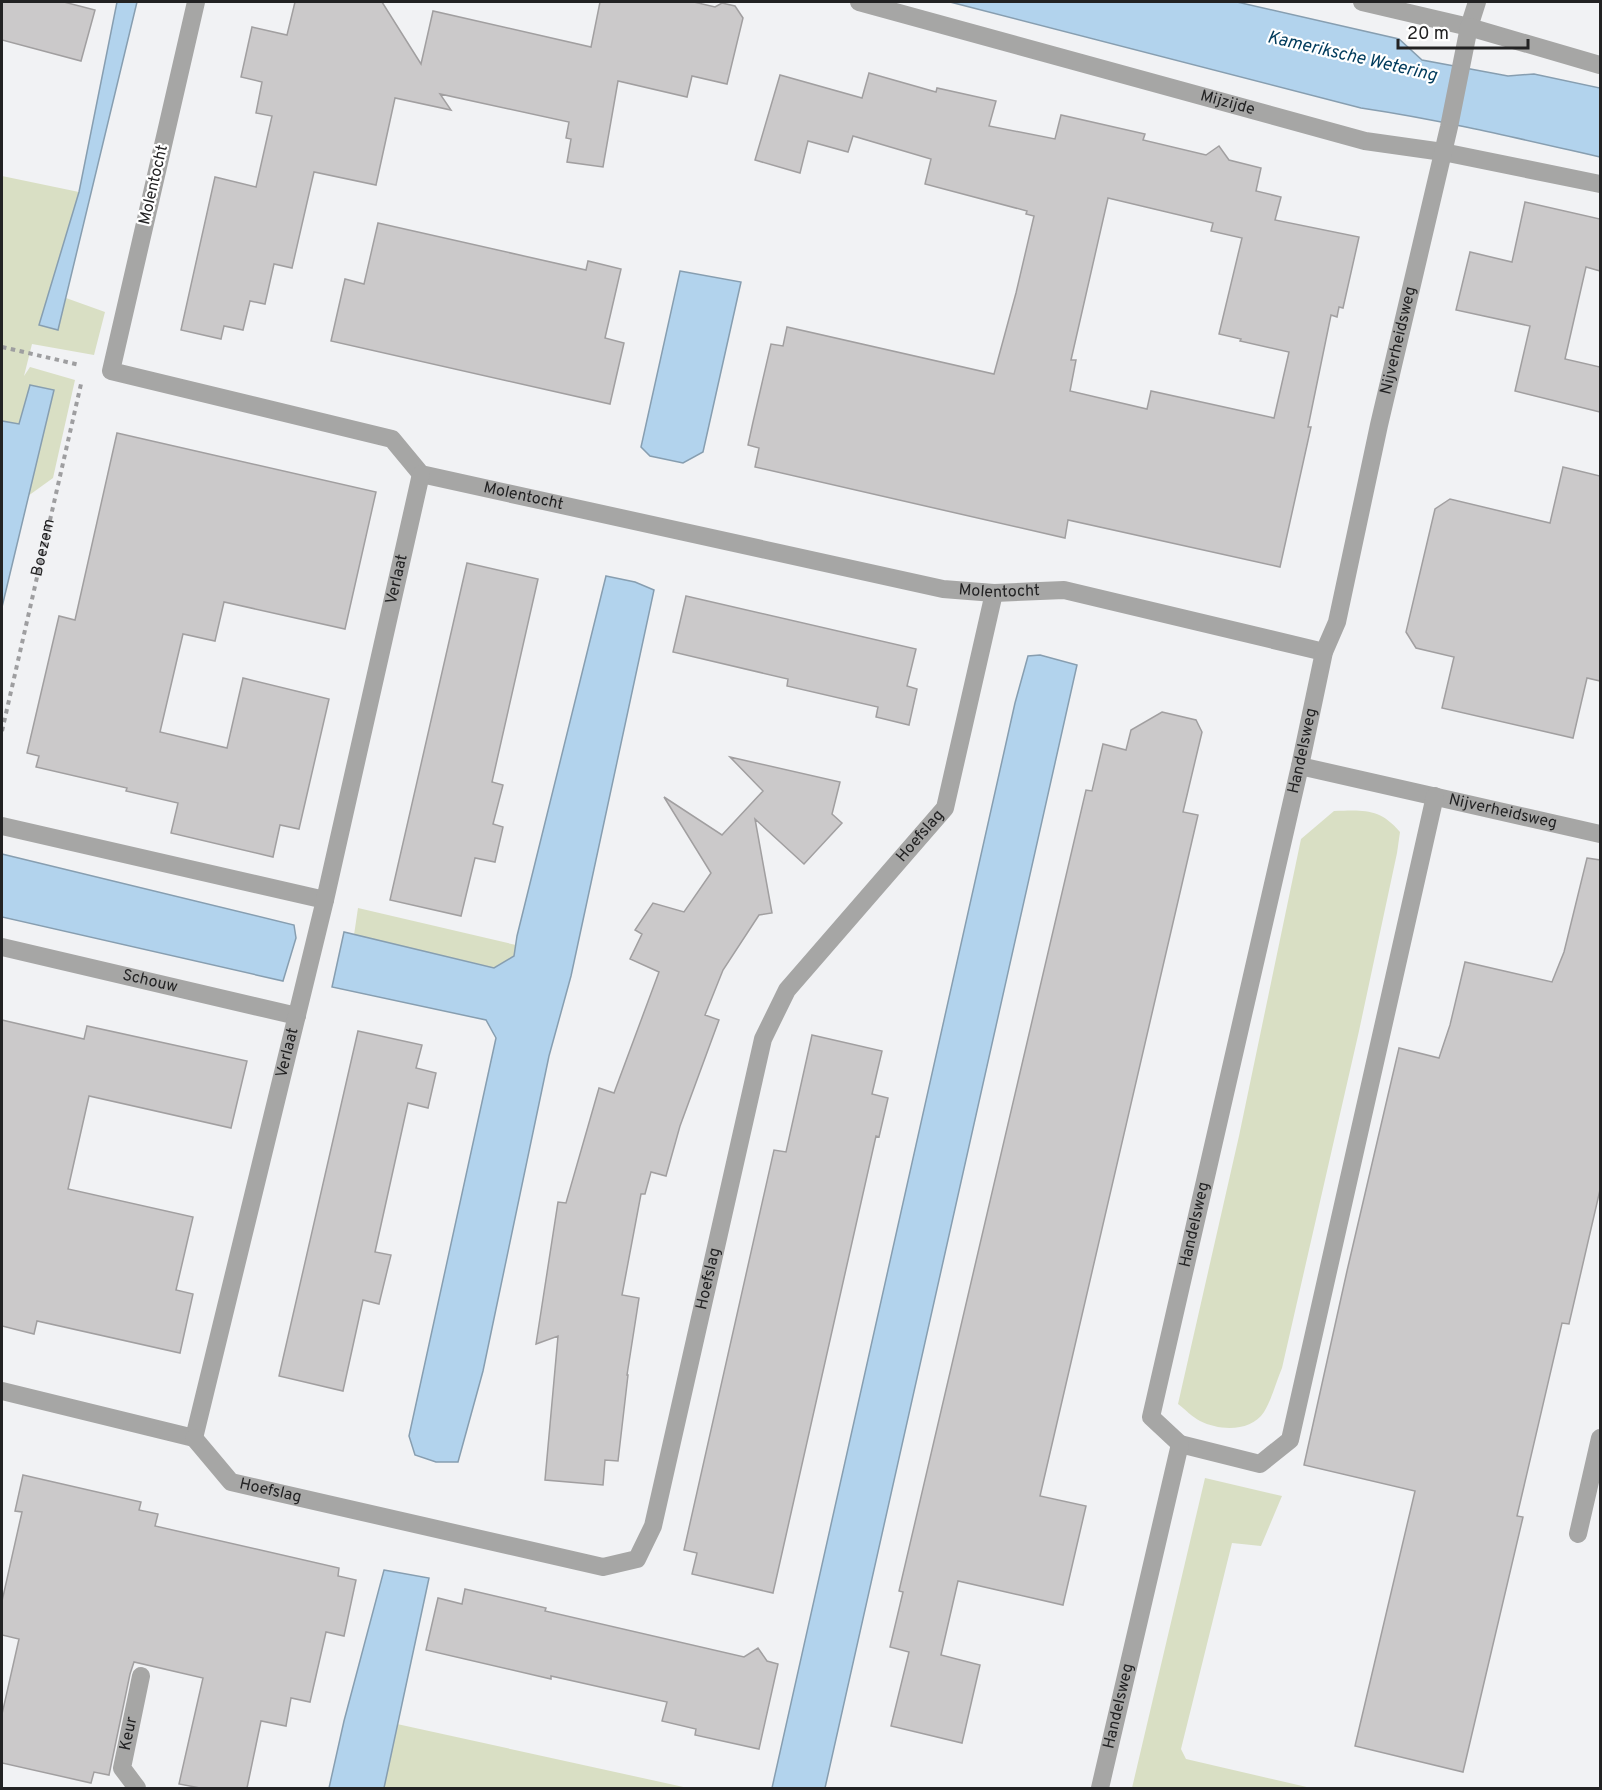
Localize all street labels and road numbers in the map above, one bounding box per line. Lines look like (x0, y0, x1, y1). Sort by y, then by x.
street label: Mijzijde (1198, 86, 1257, 120)
street label: Molentocht (135, 143, 173, 227)
street label: Nijverheidsweg (1376, 284, 1421, 397)
street label: Molentocht (481, 478, 565, 515)
street label: Boezem (27, 517, 60, 578)
street label: Verlaat (382, 552, 413, 606)
street label: Molentocht (958, 580, 1040, 603)
street label: Handelsweg (1284, 706, 1322, 796)
street label: Nijverheidsweg (1447, 790, 1559, 834)
street label: Hoefslag (892, 806, 949, 867)
street label: Schouw (120, 966, 180, 998)
street label: Verlaat (272, 1026, 303, 1080)
street label: Handelsweg (1176, 1180, 1214, 1269)
street label: Hoefslag (692, 1246, 726, 1312)
street label: Hoefslag (238, 1474, 303, 1508)
street label: Handelsweg (1099, 1662, 1139, 1751)
street label: Keur (116, 1715, 142, 1752)

